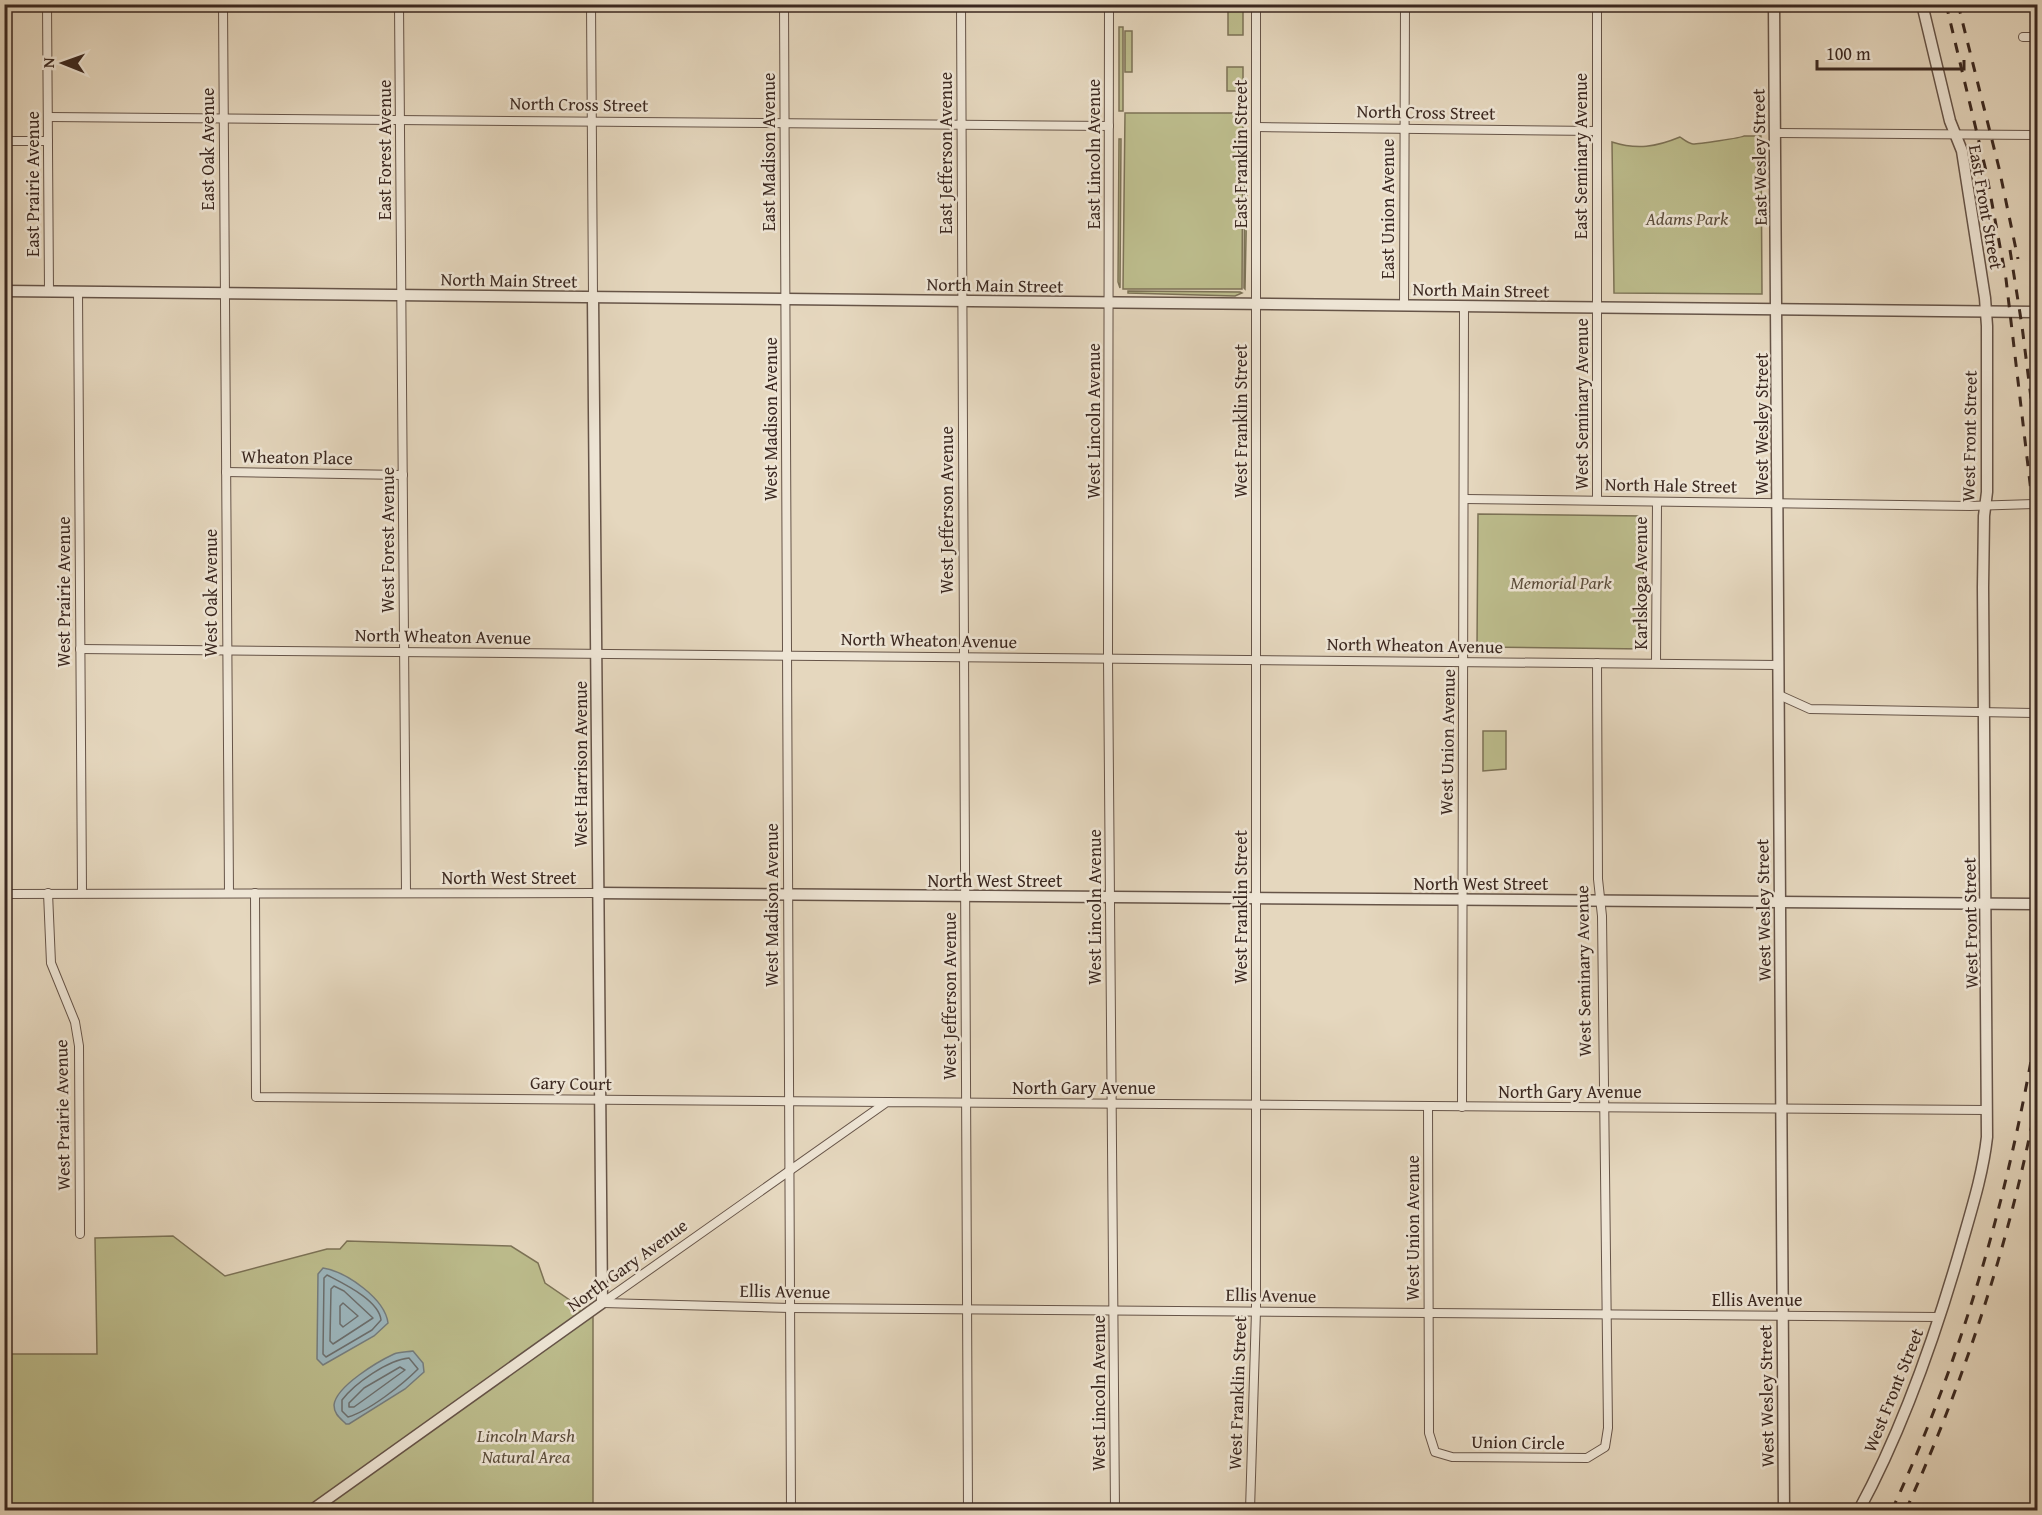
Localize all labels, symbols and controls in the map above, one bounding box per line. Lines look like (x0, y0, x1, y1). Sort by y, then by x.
north arrow (33, 33, 93, 93)
scale bar (1817, 33, 1964, 71)
text: 100 m (1826, 40, 1871, 67)
text: N (36, 57, 60, 68)
street label: East Jefferson Avenue (932, 72, 959, 234)
street label: East Madison Avenue (755, 73, 782, 231)
street label: East Seminary Avenue (1567, 73, 1594, 239)
street label: East Lincoln Avenue (1080, 79, 1107, 229)
street label: East Franklin Street (1227, 79, 1254, 228)
street label: East Forest Avenue (371, 80, 398, 220)
street label: East Oak Avenue (194, 88, 221, 210)
street label: East Wesley Street (1744, 88, 1774, 226)
street label: North Cross Street (509, 89, 649, 119)
street label: North Cross Street (1356, 97, 1496, 127)
street label: East Prairie Avenue (19, 111, 46, 257)
street label: East Union Avenue (1374, 139, 1401, 279)
street label: East Front Street (1962, 143, 2010, 272)
park label: Adams Park (1645, 205, 1729, 232)
street label: North Main Street (440, 265, 578, 295)
street label: North Main Street (926, 270, 1064, 300)
street label: North Main Street (1412, 275, 1550, 305)
street label: West Seminary Avenue (1568, 318, 1595, 490)
street label: West Madison Avenue (757, 337, 784, 501)
street label: West Lincoln Avenue (1080, 343, 1107, 499)
street label: West Franklin Street (1227, 343, 1254, 498)
street label: West Wesley Street (1748, 352, 1775, 495)
street label: West Front Street (1954, 369, 1984, 502)
street label: West Jefferson Avenue (933, 426, 960, 594)
street label: Wheaton Place (241, 443, 353, 471)
street label: West Forest Avenue (374, 467, 401, 613)
street label: North Hale Street (1605, 470, 1738, 500)
street label: West Prairie Avenue (50, 516, 77, 668)
street label: Karlskoga Avenue (1627, 516, 1654, 650)
street label: West Oak Avenue (197, 529, 224, 657)
park label: Memorial Park (1510, 569, 1612, 596)
street label: North Wheaton Avenue (355, 621, 531, 651)
street label: North Wheaton Avenue (841, 625, 1017, 655)
street label: North Wheaton Avenue (1327, 630, 1503, 660)
street label: West Union Avenue (1432, 669, 1462, 815)
street label: West Harrison Avenue (567, 681, 594, 847)
street label: West Madison Avenue (758, 823, 785, 987)
street label: West Lincoln Avenue (1081, 829, 1108, 985)
street label: West Franklin Street (1227, 829, 1254, 984)
street label: West Wesley Street (1748, 838, 1778, 982)
street label: West Front Street (1955, 856, 1985, 989)
street label: North West Street (442, 864, 577, 891)
street label: North West Street (928, 867, 1063, 894)
street label: North West Street (1414, 870, 1549, 897)
street label: West Seminary Avenue (1568, 885, 1598, 1057)
street label: West Jefferson Avenue (936, 912, 963, 1080)
street label: West Prairie Avenue (47, 1039, 77, 1191)
street label: Gary Court (530, 1069, 613, 1097)
street label: North Gary Avenue (1012, 1074, 1156, 1101)
street label: North Gary Avenue (1498, 1078, 1642, 1105)
street label: West Union Avenue (1399, 1155, 1426, 1301)
street label: North Gary Avenue (561, 1212, 693, 1318)
street label: Ellis Avenue (739, 1277, 831, 1305)
street label: Ellis Avenue (1225, 1281, 1317, 1309)
street label: Ellis Avenue (1712, 1286, 1802, 1313)
street label: West Lincoln Avenue (1085, 1315, 1112, 1471)
street label: West Franklin Street (1221, 1315, 1253, 1470)
street label: West Front Street (1856, 1323, 1930, 1456)
street label: West Wesley Street (1751, 1324, 1781, 1468)
park label: Lincoln Marsh Natural Area (476, 1422, 575, 1470)
street label: Union Circle (1471, 1428, 1565, 1456)

